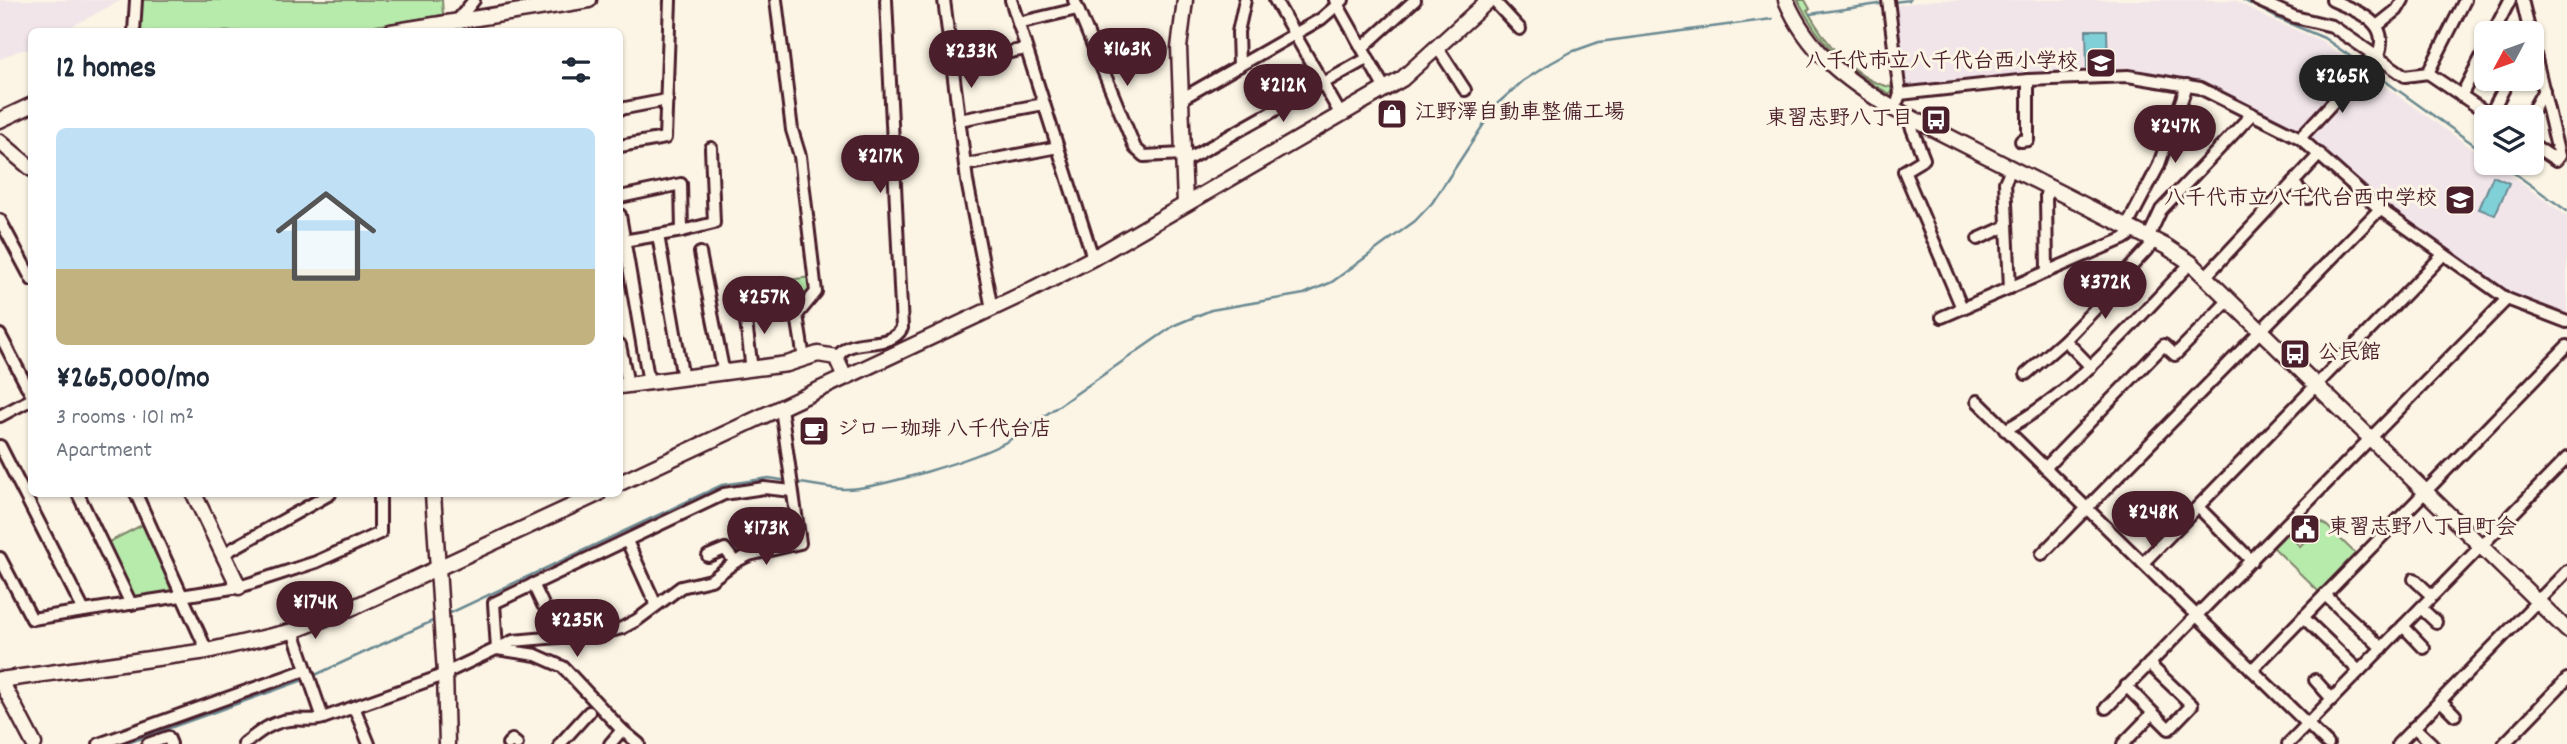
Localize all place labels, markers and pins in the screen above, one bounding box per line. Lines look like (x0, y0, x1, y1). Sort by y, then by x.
pin: ¥163K (1078, 28, 1176, 88)
pin: ¥233K (922, 31, 1020, 90)
school or university icon: 八千代市立八千代台西小学校 (2084, 46, 2118, 80)
place label: 八千代市立八千代台西小学校 (1805, 48, 2078, 78)
pin: ¥265K (2293, 55, 2391, 115)
pin: ¥212K (1234, 64, 1332, 124)
shop icon: 江野澤自動車整備工場 (1375, 97, 1409, 131)
place label: 江野澤自動車整備工場 (1415, 99, 1625, 129)
bus stop icon: 東習志野八丁目 (1919, 103, 1953, 137)
place label: 東習志野八丁目 (1766, 105, 1913, 135)
pin: ¥247K (2126, 106, 2224, 165)
pin: ¥217K (831, 136, 929, 195)
school or university icon: 八千代市立八千代台西中学校 (2443, 183, 2477, 217)
place label: 八千代市立八千代台西中学校 (2164, 185, 2437, 215)
pin: ¥372K (2056, 262, 2154, 321)
pin: ¥257K (715, 276, 813, 336)
bus stop icon: 公民館 (2278, 337, 2312, 371)
place label: 公民館 (2318, 339, 2381, 369)
cafe icon: ジロー珈琲 八千代台店 (797, 414, 831, 448)
place label: ジロー珈琲 八千代台店 (837, 416, 1052, 446)
pin: ¥248K (2104, 491, 2202, 551)
pin: ¥173K (717, 508, 815, 567)
public building icon: 東習志野八丁目町会 (2288, 512, 2322, 546)
place label: 東習志野八丁目町会 (2328, 514, 2517, 544)
pin: ¥174K (266, 582, 364, 641)
pin: ¥235K (528, 600, 626, 659)

